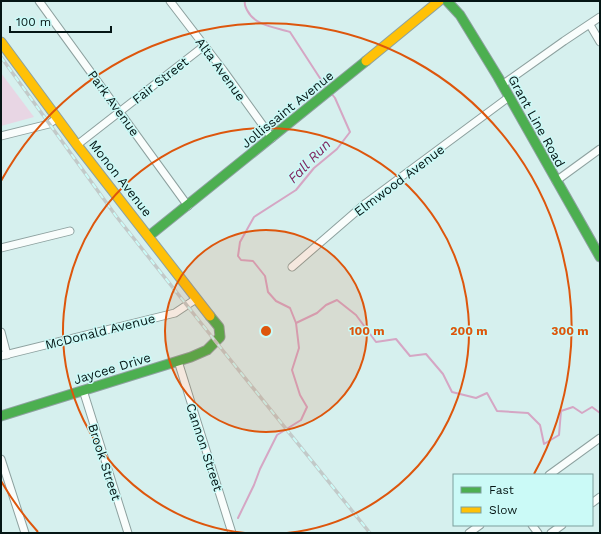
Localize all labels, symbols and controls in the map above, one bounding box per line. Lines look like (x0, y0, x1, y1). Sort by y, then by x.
scale bar (10, 8, 111, 34)
text: 100 m (16, 15, 51, 29)
street label: Alta Avenue (193, 35, 249, 104)
street label: Fair Street (129, 54, 192, 107)
street label: Park Avenue (85, 68, 142, 139)
street label: Jollissaint Avenue (238, 68, 336, 151)
street label: Grant Line Road (505, 73, 568, 170)
water label: Fall Run (284, 136, 334, 186)
street label: Monon Avenue (86, 137, 155, 219)
street label: Elmwood Avenue (351, 142, 447, 219)
street label: McDonald Avenue (44, 311, 157, 352)
centre of rings (259, 324, 273, 338)
text: 100 m (349, 324, 385, 338)
text: 200 m (450, 324, 488, 338)
text: 300 m (551, 324, 589, 338)
street label: Jaycee Drive (72, 350, 153, 387)
street label: Cannon Street (183, 401, 226, 494)
street label: Brook Street (85, 422, 124, 503)
legend (453, 474, 593, 526)
text: Fast (489, 483, 514, 497)
text: Slow (489, 503, 517, 517)

